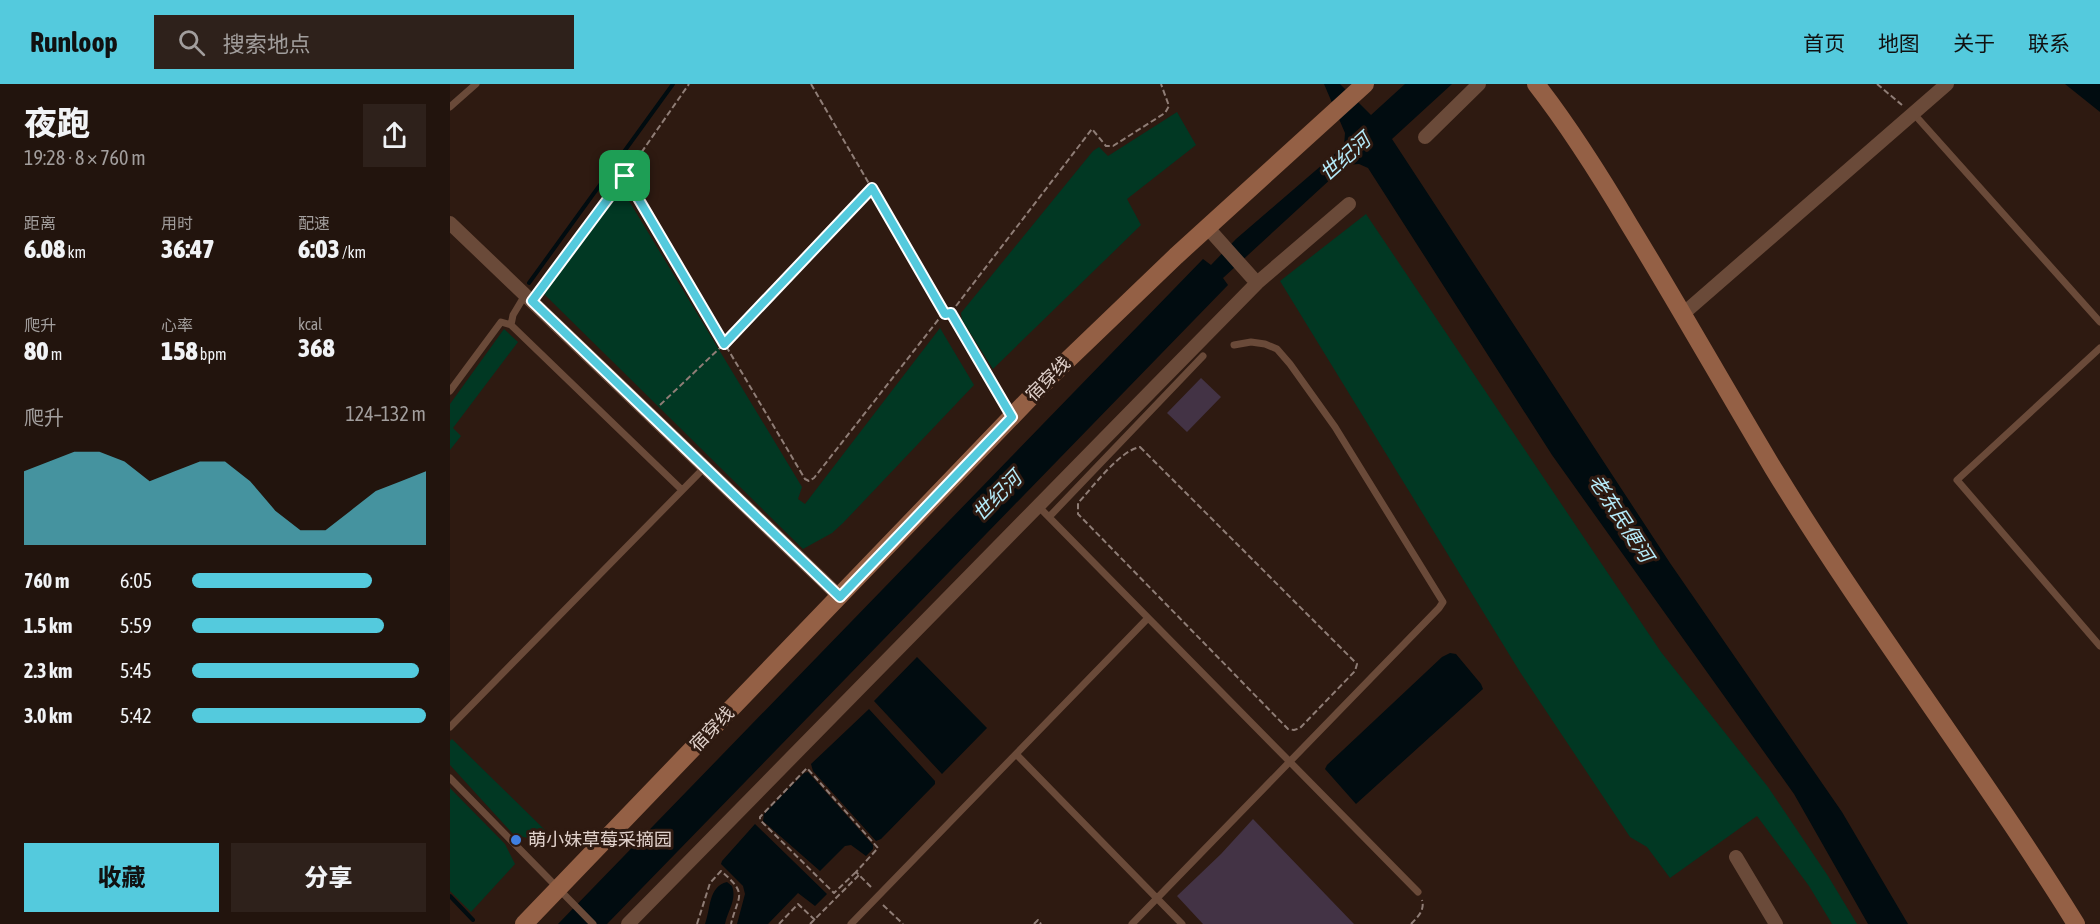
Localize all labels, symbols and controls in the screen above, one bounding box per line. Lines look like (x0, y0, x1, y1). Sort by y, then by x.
search box (154, 15, 574, 69)
text: Runloop (30, 26, 118, 58)
icon: search (175, 26, 208, 59)
text: 搜索地点 (223, 31, 311, 57)
text: 首页 (1803, 31, 1845, 55)
text: 地图 (1878, 31, 1920, 55)
text: 关于 (1953, 31, 1995, 55)
text: 联系 (2028, 31, 2070, 55)
text: 夜跑 (24, 104, 90, 142)
button: share (363, 104, 426, 167)
water label: 世纪河 (1315, 125, 1378, 185)
text: 19:28 · 8 × 760 m (24, 146, 146, 169)
pin (599, 150, 650, 201)
icon: arrive (608, 159, 641, 192)
text: 距离 (24, 214, 56, 232)
text: 用时 (161, 214, 193, 232)
text: 配速 (298, 214, 330, 232)
text: 6.08 (24, 234, 65, 264)
text: 36:47 (161, 234, 215, 264)
text: 6:03 (298, 234, 340, 264)
text: km (65, 243, 86, 261)
text: /km (340, 243, 366, 261)
text: kcal (298, 315, 322, 333)
text: 爬升 (24, 316, 56, 334)
text: 心率 (161, 316, 193, 334)
text: 368 (298, 333, 335, 363)
text: 80 (24, 336, 48, 366)
text: 158 (161, 336, 198, 366)
text: m (48, 345, 62, 363)
text: bpm (198, 345, 227, 363)
street label: 宿穿线 (1021, 352, 1074, 405)
text: 124–132 m (345, 402, 426, 425)
text: 爬升 (24, 406, 64, 429)
water label: 世纪河 (968, 463, 1029, 525)
water label: 老东民便河 (1585, 470, 1660, 569)
text: 760 m (24, 569, 69, 592)
text: 6:05 (120, 569, 152, 592)
text: 1.5 km (24, 614, 72, 637)
text: 5:59 (120, 614, 152, 637)
text: 2.3 km (24, 659, 72, 682)
text: 5:45 (120, 659, 152, 682)
street label: 宿穿线 (685, 702, 738, 755)
text: 3.0 km (24, 704, 72, 727)
text: 5:42 (120, 704, 152, 727)
place label: 萌小妹草莓采摘园 (528, 829, 672, 850)
marker: 萌小妹草莓采摘园 (509, 833, 523, 847)
button: 收藏 (24, 843, 219, 912)
button: 分享 (231, 843, 426, 912)

